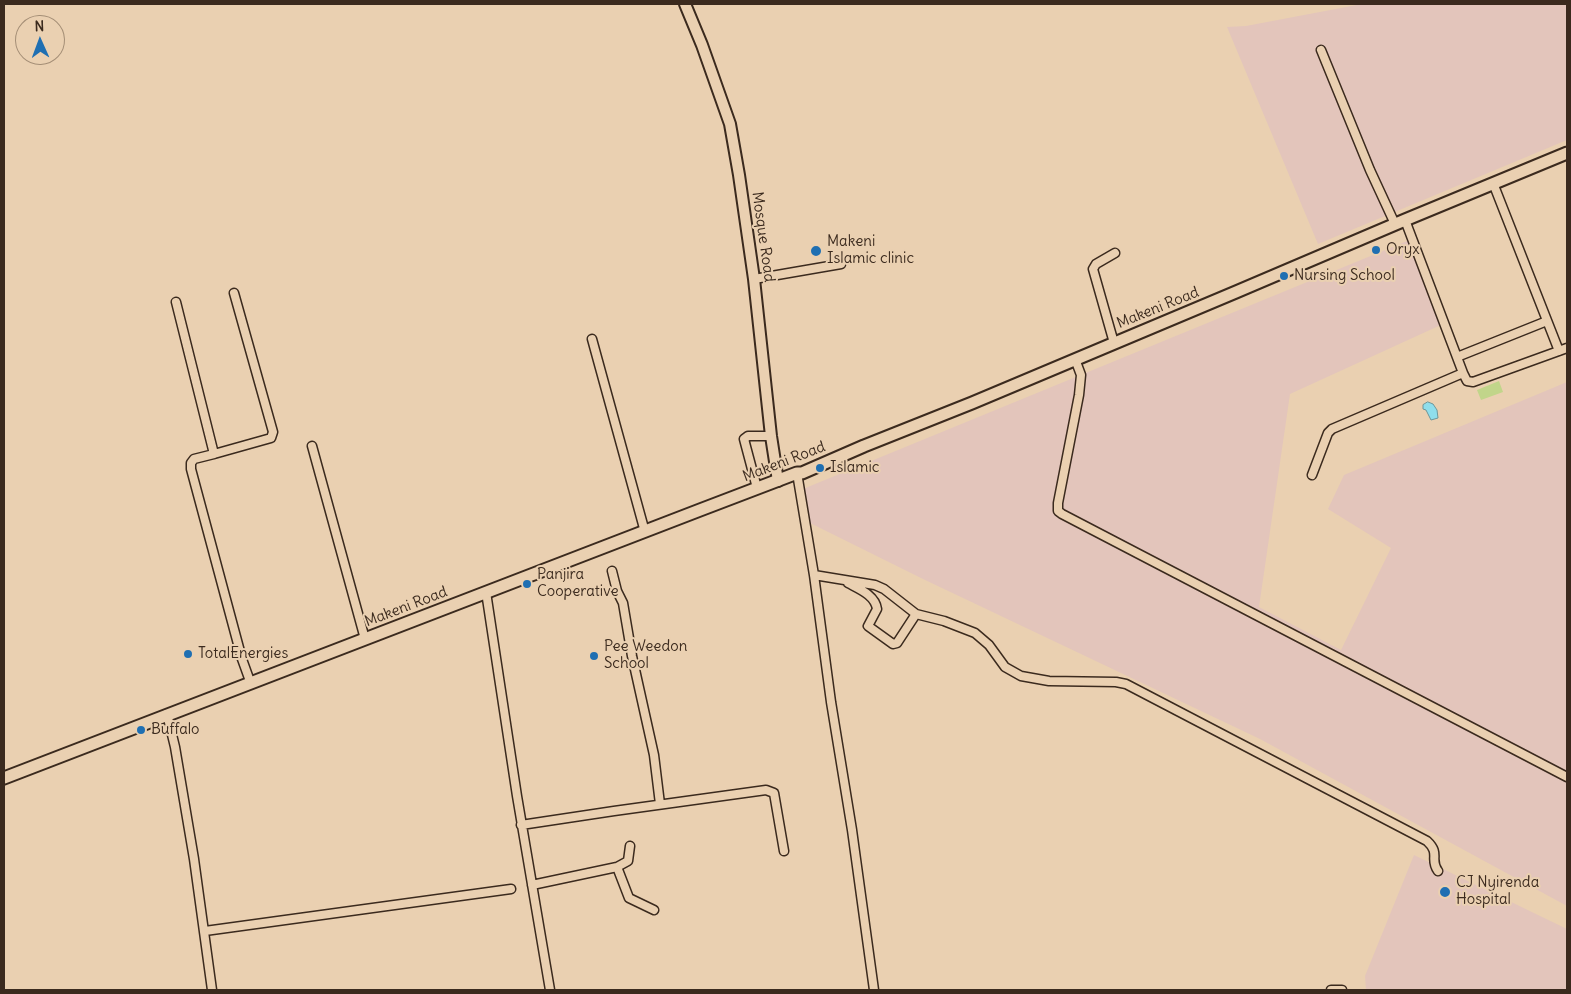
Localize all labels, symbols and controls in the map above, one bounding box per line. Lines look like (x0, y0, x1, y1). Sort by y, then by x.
north arrow (15, 15, 65, 65)
text: N (34, 17, 45, 35)
street label: Mosque Road (748, 191, 778, 283)
place label: Makeni Islamic clinic (827, 233, 914, 268)
place label: Oryx (1386, 241, 1420, 259)
marker: Makeni Islamic clinic (809, 244, 823, 258)
marker: Oryx (1370, 244, 1382, 256)
place label: Nursing School (1294, 267, 1395, 285)
marker: Nursing School (1278, 270, 1290, 282)
street label: Makeni Road (1114, 283, 1202, 333)
street label: Makeni Road (740, 438, 828, 486)
place label: Islamic (830, 459, 879, 477)
marker: Islamic (814, 462, 826, 474)
place label: Panjira Cooperative (537, 566, 619, 601)
marker: Panjira Cooperative (521, 578, 533, 590)
street label: Makeni Road (362, 583, 450, 631)
place label: Pee Weedon School (604, 638, 687, 673)
place label: TotalEnergies (198, 645, 288, 663)
marker: TotalEnergies (182, 648, 194, 660)
marker: Pee Weedon School (588, 650, 600, 662)
place label: Buffalo (151, 721, 200, 739)
marker: Buffalo (135, 724, 147, 736)
place label: CJ Nyirenda Hospital (1456, 874, 1539, 909)
marker: CJ Nyirenda Hospital (1438, 885, 1452, 899)

